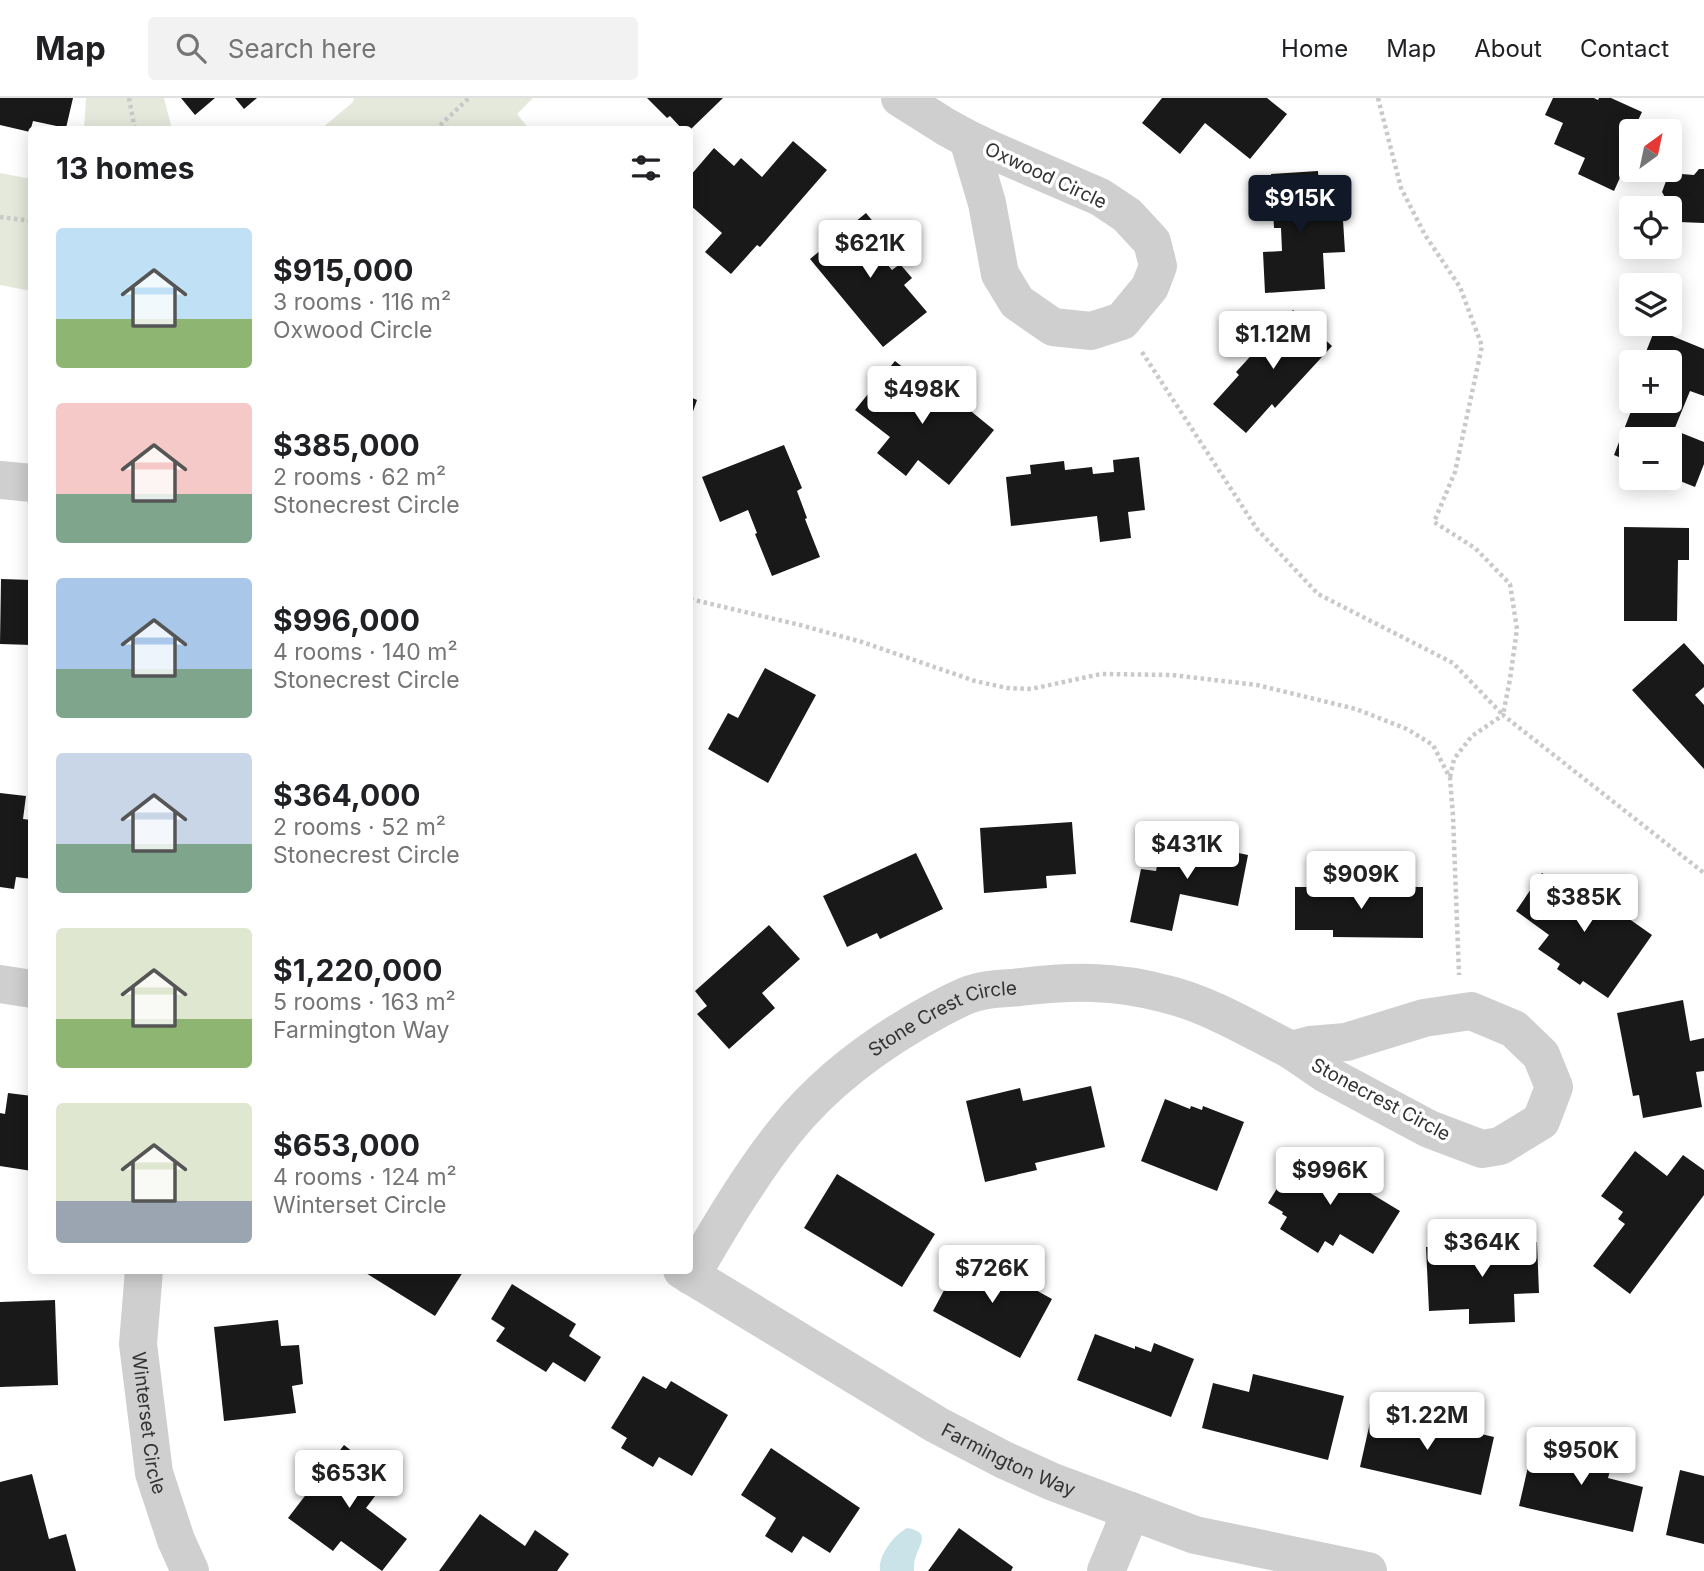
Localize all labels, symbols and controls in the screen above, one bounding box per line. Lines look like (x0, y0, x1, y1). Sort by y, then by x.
search box (148, 17, 638, 80)
text: Map (35, 28, 106, 68)
icon: search (172, 29, 210, 67)
text: Search here (228, 33, 376, 64)
text: Home (1281, 34, 1348, 63)
text: Map (1386, 34, 1436, 63)
text: About (1474, 34, 1542, 63)
text: Contact (1580, 34, 1669, 63)
north arrow (1619, 119, 1682, 182)
map controls (1619, 119, 1682, 490)
street label: Oxwood Circle (981, 137, 1110, 214)
icon: filters (627, 149, 665, 187)
text: 13 homes (56, 150, 195, 186)
pin: $915K (1251, 176, 1349, 235)
text: $915K (1264, 184, 1336, 212)
button: locate (1619, 196, 1682, 259)
pin: $621K (821, 220, 919, 280)
text: $621K (835, 229, 905, 257)
text: $915,000 (273, 252, 413, 288)
icon: home (112, 256, 196, 340)
button: layers (1619, 273, 1682, 336)
text: 3 rooms · 116 m² (273, 288, 451, 316)
pin: $1.12M (1216, 312, 1330, 371)
text: Oxwood Circle (273, 316, 432, 344)
text: $1.12M (1235, 320, 1311, 348)
button: + (1619, 350, 1682, 413)
pin: $498K (873, 366, 971, 426)
text: $498K (883, 375, 961, 403)
text: $385,000 (273, 427, 420, 463)
button: − (1619, 427, 1682, 490)
icon: home (112, 431, 196, 515)
text: 2 rooms · 62 m² (273, 463, 446, 491)
text: Stonecrest Circle (273, 491, 460, 519)
text: $996,000 (273, 602, 420, 638)
icon: home (112, 606, 196, 690)
text: 4 rooms · 140 m² (273, 638, 458, 666)
text: Stonecrest Circle (273, 666, 460, 694)
text: $364,000 (273, 777, 421, 813)
icon: home (112, 781, 196, 865)
text: 2 rooms · 52 m² (273, 813, 446, 841)
pin: $431K (1138, 822, 1236, 881)
text: $431K (1151, 830, 1223, 858)
text: Stonecrest Circle (273, 841, 460, 869)
pin: $909K (1312, 852, 1410, 911)
text: $909K (1323, 860, 1400, 888)
pin: $385K (1535, 874, 1633, 934)
text: $385K (1546, 883, 1622, 911)
text: $1,220,000 (273, 952, 443, 988)
icon: home (112, 956, 196, 1040)
street label: Stone Crest Circle (864, 977, 1018, 1062)
text: 5 rooms · 163 m² (273, 988, 456, 1016)
text: Farmington Way (273, 1016, 450, 1044)
street label: Stonecrest Circle (1307, 1053, 1454, 1146)
text: $653,000 (273, 1127, 420, 1163)
icon: home (112, 1131, 196, 1215)
pin: $996K (1281, 1148, 1379, 1207)
text: $996K (1292, 1156, 1368, 1184)
text: 4 rooms · 124 m² (273, 1163, 457, 1191)
text: Winterset Circle (273, 1191, 447, 1219)
pin: $364K (1433, 1220, 1531, 1279)
text: $364K (1444, 1228, 1520, 1256)
pin: $726K (943, 1246, 1041, 1305)
text: $726K (955, 1254, 1029, 1282)
street label: Winterset Circle (127, 1351, 171, 1497)
pin: $1.22M (1370, 1392, 1484, 1452)
text: $1.22M (1385, 1401, 1469, 1429)
street label: Farmington Way (937, 1418, 1079, 1501)
pin: $950K (1532, 1428, 1630, 1487)
text: $950K (1543, 1436, 1619, 1464)
pin: $653K (300, 1450, 398, 1510)
text: $653K (311, 1459, 387, 1487)

